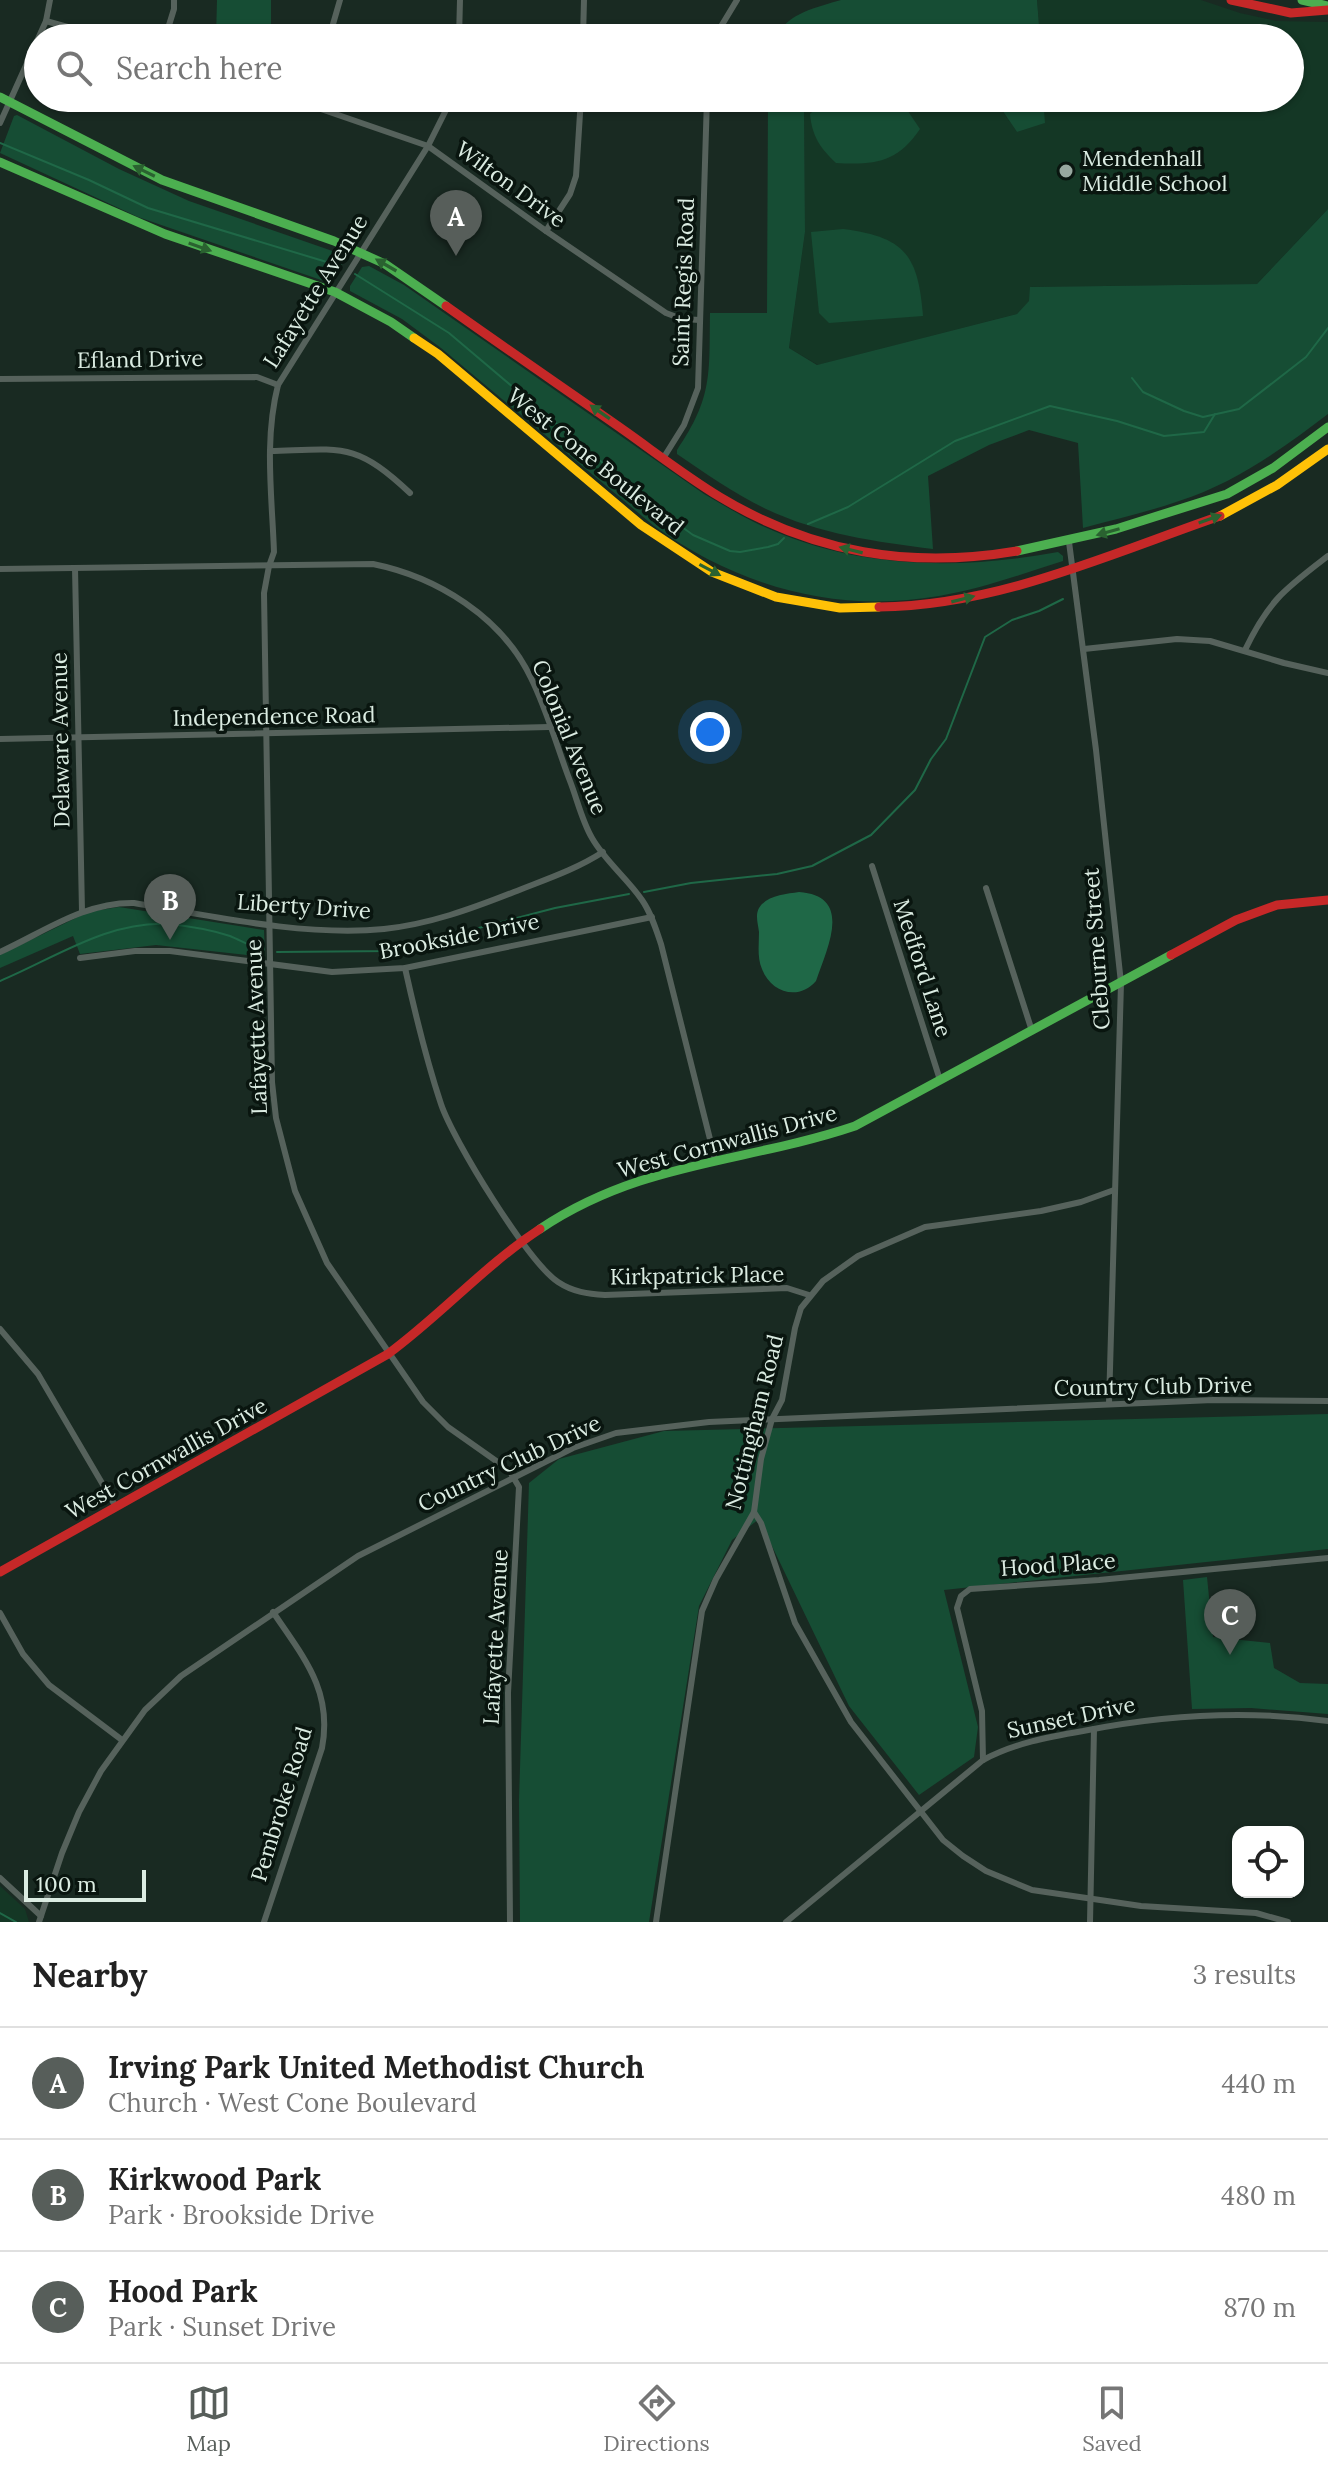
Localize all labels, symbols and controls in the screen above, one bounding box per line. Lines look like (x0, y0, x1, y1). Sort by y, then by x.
search box (24, 24, 1304, 112)
icon: search (52, 46, 96, 90)
text: Search here (116, 49, 283, 87)
street label: Wilton Drive (450, 135, 572, 233)
place label: Mendenhall Middle School (1082, 144, 1227, 197)
marker: Mendenhall Middle School (1057, 162, 1075, 180)
one-way arrow (132, 164, 155, 178)
pin: A (430, 190, 482, 256)
street label: Saint Regis Road (666, 197, 700, 367)
street label: Lafayette Avenue (257, 209, 374, 373)
one-way arrow (189, 241, 213, 254)
one-way arrow (374, 258, 397, 272)
street label: Efland Drive (77, 344, 203, 374)
street label: West Cone Boulevard (502, 381, 690, 541)
one-way arrow (589, 405, 610, 420)
one-way arrow (1199, 512, 1223, 525)
one-way arrow (1096, 526, 1121, 538)
one-way arrow (839, 543, 864, 556)
one-way arrow (699, 563, 722, 576)
one-way arrow (950, 592, 975, 605)
street label: Delaware Avenue (44, 652, 76, 828)
street label: Colonial Avenue (526, 656, 614, 819)
street label: Independence Road (172, 700, 376, 732)
your location (690, 712, 730, 752)
street label: Cleburne Street (1076, 867, 1116, 1031)
pin: B (144, 874, 196, 940)
street label: Liberty Drive (236, 887, 372, 925)
street label: Medford Lane (888, 896, 958, 1041)
street label: Brookside Drive (376, 907, 542, 965)
street label: Lafayette Avenue (239, 939, 273, 1115)
street label: West Cornwallis Drive (614, 1098, 840, 1184)
street label: Kirkpatrick Place (610, 1259, 784, 1291)
street label: Nottingham Road (719, 1331, 789, 1513)
street label: Country Club Drive (1054, 1370, 1253, 1402)
street label: West Cornwallis Drive (60, 1391, 272, 1525)
street label: Country Club Drive (413, 1408, 605, 1518)
street label: Hood Place (999, 1546, 1117, 1582)
street label: Lafayette Avenue (476, 1548, 514, 1726)
pin: C (1204, 1589, 1256, 1655)
street label: Sunset Drive (1004, 1690, 1138, 1744)
street label: Pembroke Road (244, 1723, 318, 1885)
map controls (1232, 1826, 1304, 1898)
button: locate (1232, 1826, 1304, 1898)
scale bar (24, 1866, 146, 1902)
text: 100 m (36, 1870, 97, 1898)
text: Nearby (32, 1953, 148, 1996)
text: 3 results (1193, 1958, 1296, 1991)
text: Irving Park United Methodist Church (108, 2048, 644, 2086)
text: A (49, 2067, 67, 2100)
text: 440 m (1222, 2067, 1296, 2100)
text: Church · West Cone Boulevard (108, 2086, 477, 2119)
text: Kirkwood Park (108, 2160, 321, 2198)
text: B (49, 2179, 67, 2212)
text: 480 m (1221, 2179, 1296, 2212)
text: Park · Brookside Drive (108, 2198, 375, 2231)
text: Hood Park (108, 2272, 258, 2310)
text: C (49, 2291, 67, 2324)
text: 870 m (1223, 2291, 1296, 2324)
text: Park · Sunset Drive (108, 2310, 336, 2343)
tab: Map (186, 2381, 231, 2457)
tab: Directions (603, 2381, 710, 2457)
tab: Saved (1082, 2381, 1142, 2457)

